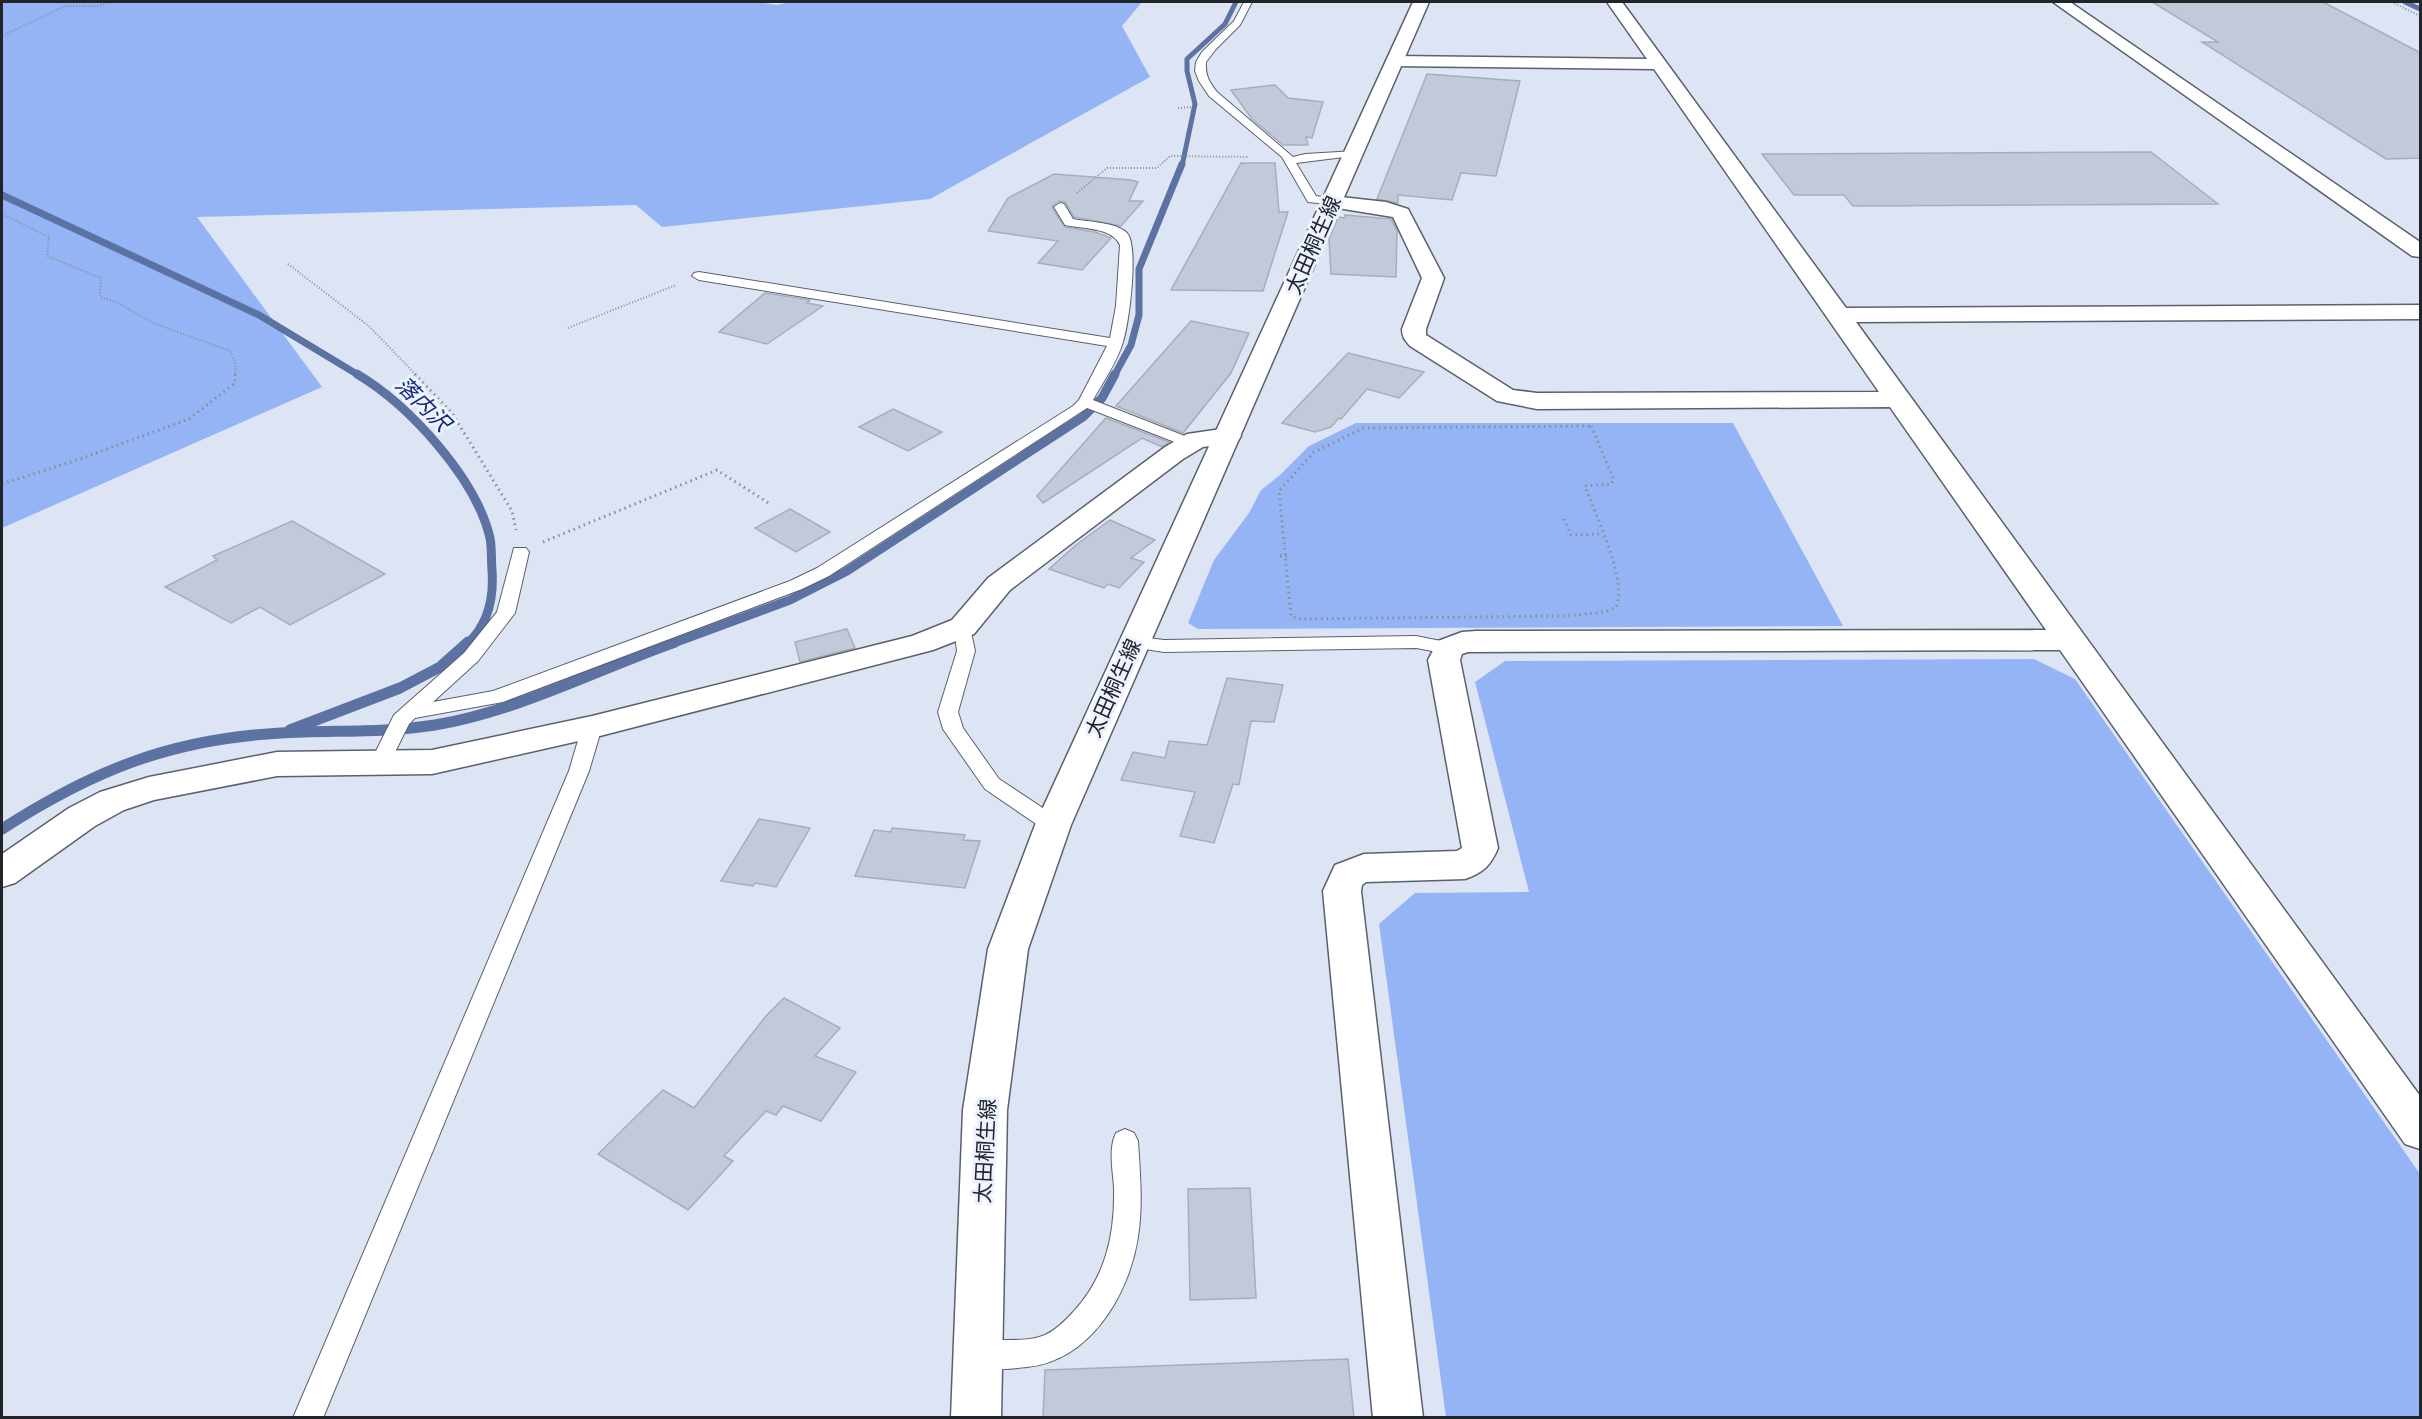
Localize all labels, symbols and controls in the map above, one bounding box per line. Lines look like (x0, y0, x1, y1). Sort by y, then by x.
street label: 太田桐生線 (1280, 192, 1346, 298)
water label: 落内沢 (390, 371, 458, 439)
street label: 太田桐生線 (1080, 635, 1146, 741)
street label: 太田桐生線 (970, 1098, 1000, 1204)

